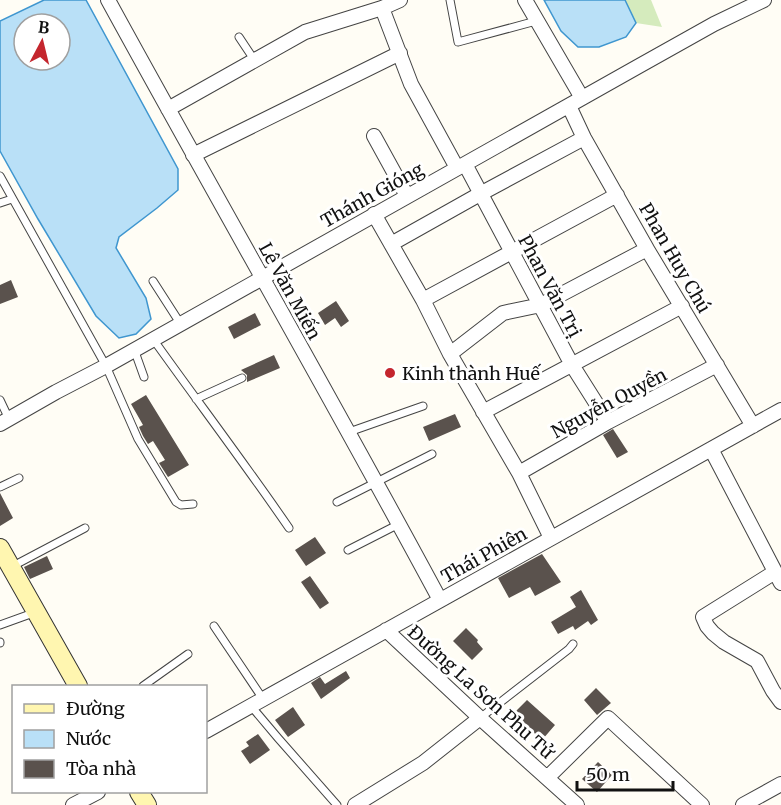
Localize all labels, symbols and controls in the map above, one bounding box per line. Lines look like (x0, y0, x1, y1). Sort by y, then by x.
north arrow (12, 12, 72, 72)
text: B (37, 17, 51, 38)
street label: Thánh Gióng (317, 157, 427, 233)
street label: Phan Huy Chú (634, 199, 716, 317)
street label: Phan Văn Trị (513, 231, 587, 341)
street label: Lê Văn Miến (254, 238, 326, 344)
place label: Kinh thành Huế (402, 362, 542, 385)
street label: Nguyễn Quyền (547, 363, 671, 443)
marker: Kinh thành Huế (383, 366, 397, 380)
street label: Thái Phiên (437, 522, 531, 588)
street label: Đường La Sơn Phu Tử (403, 620, 560, 765)
legend (12, 685, 207, 793)
text: Đường (66, 697, 125, 720)
text: Nước (66, 727, 111, 750)
scale bar (577, 754, 673, 792)
text: Tòa nhà (66, 757, 136, 780)
text: 50 m (586, 763, 630, 786)

